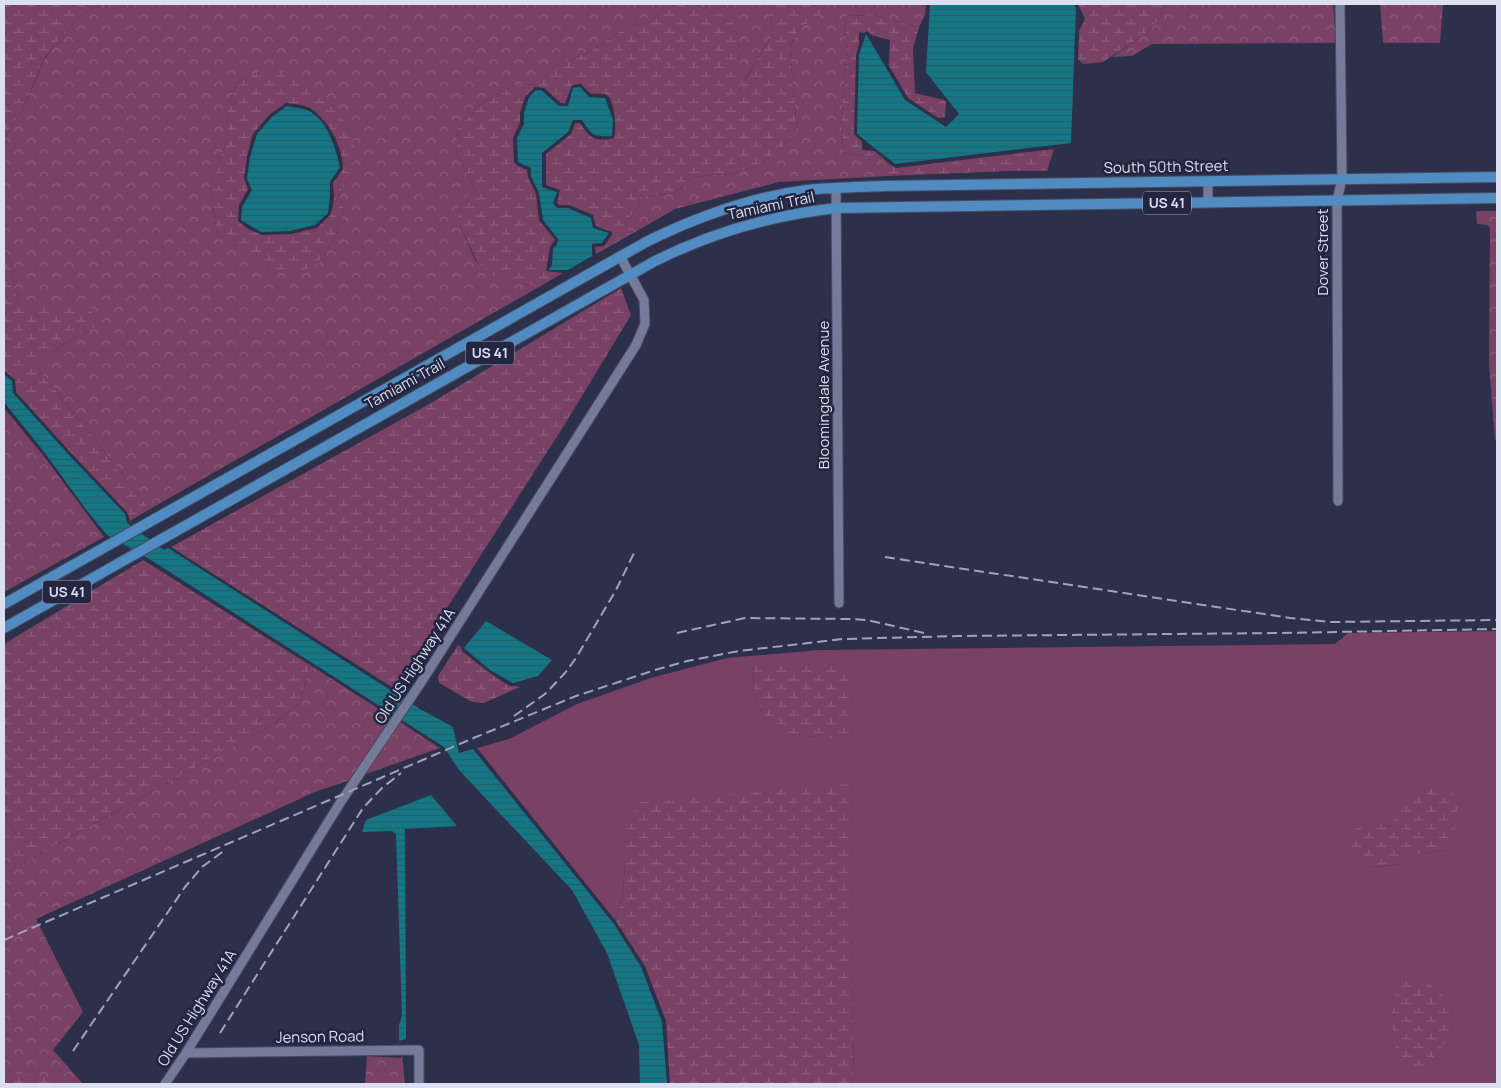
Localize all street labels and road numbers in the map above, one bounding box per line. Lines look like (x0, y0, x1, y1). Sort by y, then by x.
street label: South 50th Street (1103, 155, 1229, 178)
street label: Tamiami Trail (725, 186, 816, 225)
road number: US 41 (1143, 192, 1191, 214)
street label: Dover Street (1312, 208, 1333, 296)
street label: Bloomingdale Avenue (813, 321, 834, 469)
road number: US 41 (466, 342, 514, 364)
street label: Tamiami Trail (361, 353, 449, 414)
road number: US 41 (43, 580, 91, 604)
street label: Old US Highway 41A (369, 603, 460, 728)
street label: Old US Highway 41A (152, 945, 241, 1070)
street label: Jenson Road (276, 1025, 364, 1048)

